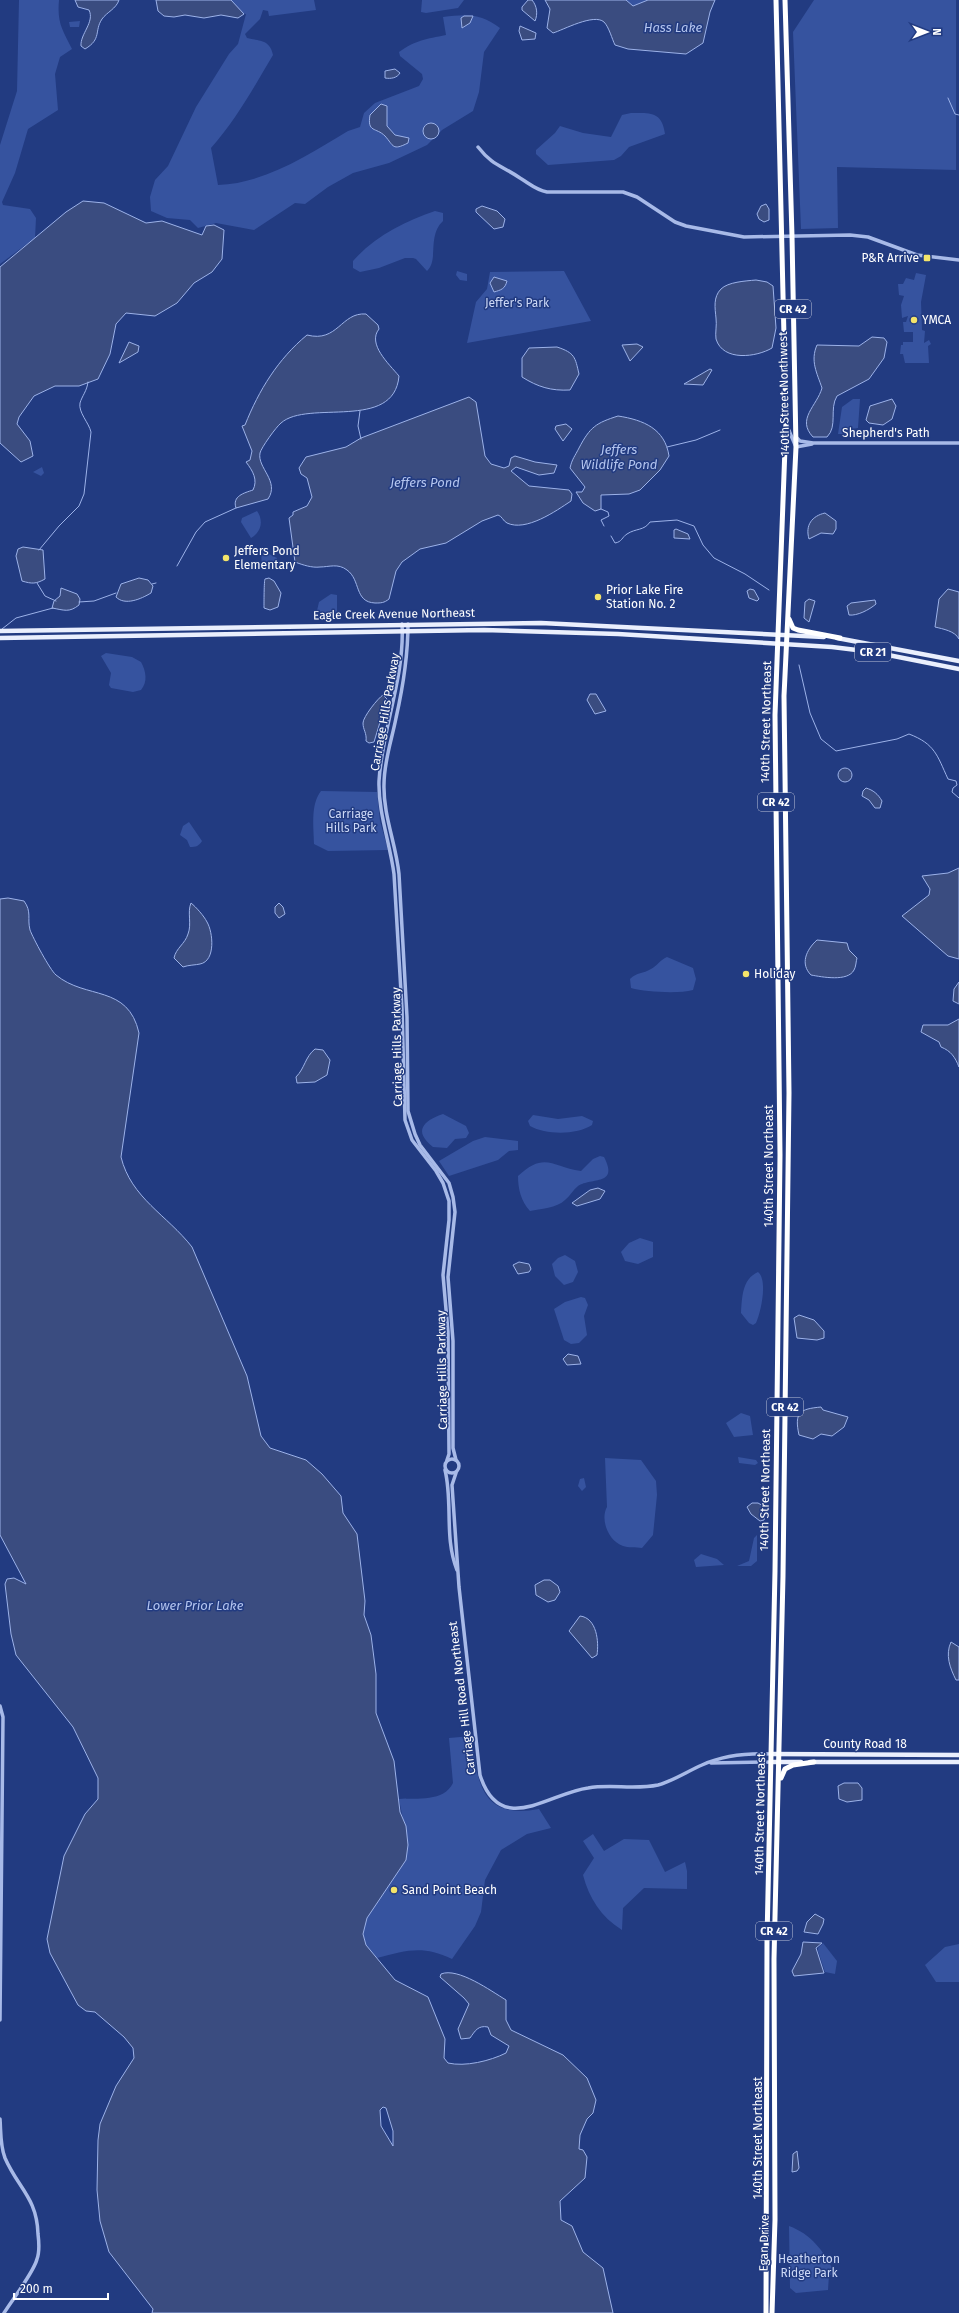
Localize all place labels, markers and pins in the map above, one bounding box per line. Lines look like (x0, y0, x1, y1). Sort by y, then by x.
place label: P&R Arrive (861, 251, 919, 265)
marker: P&R Arrive (922, 253, 932, 263)
place label: YMCA (922, 313, 951, 327)
marker: YMCA (909, 315, 919, 325)
place label: Jeffers Pond Elementary (234, 544, 300, 572)
marker: Jeffers Pond Elementary (221, 553, 231, 563)
place label: Prior Lake Fire Station No. 2 (606, 583, 683, 611)
marker: Prior Lake Fire Station No. 2 (593, 592, 603, 602)
place label: Holiday (754, 967, 796, 981)
marker: Holiday (741, 969, 751, 979)
place label: Sand Point Beach (402, 1883, 497, 1897)
marker: Sand Point Beach (389, 1885, 399, 1895)

